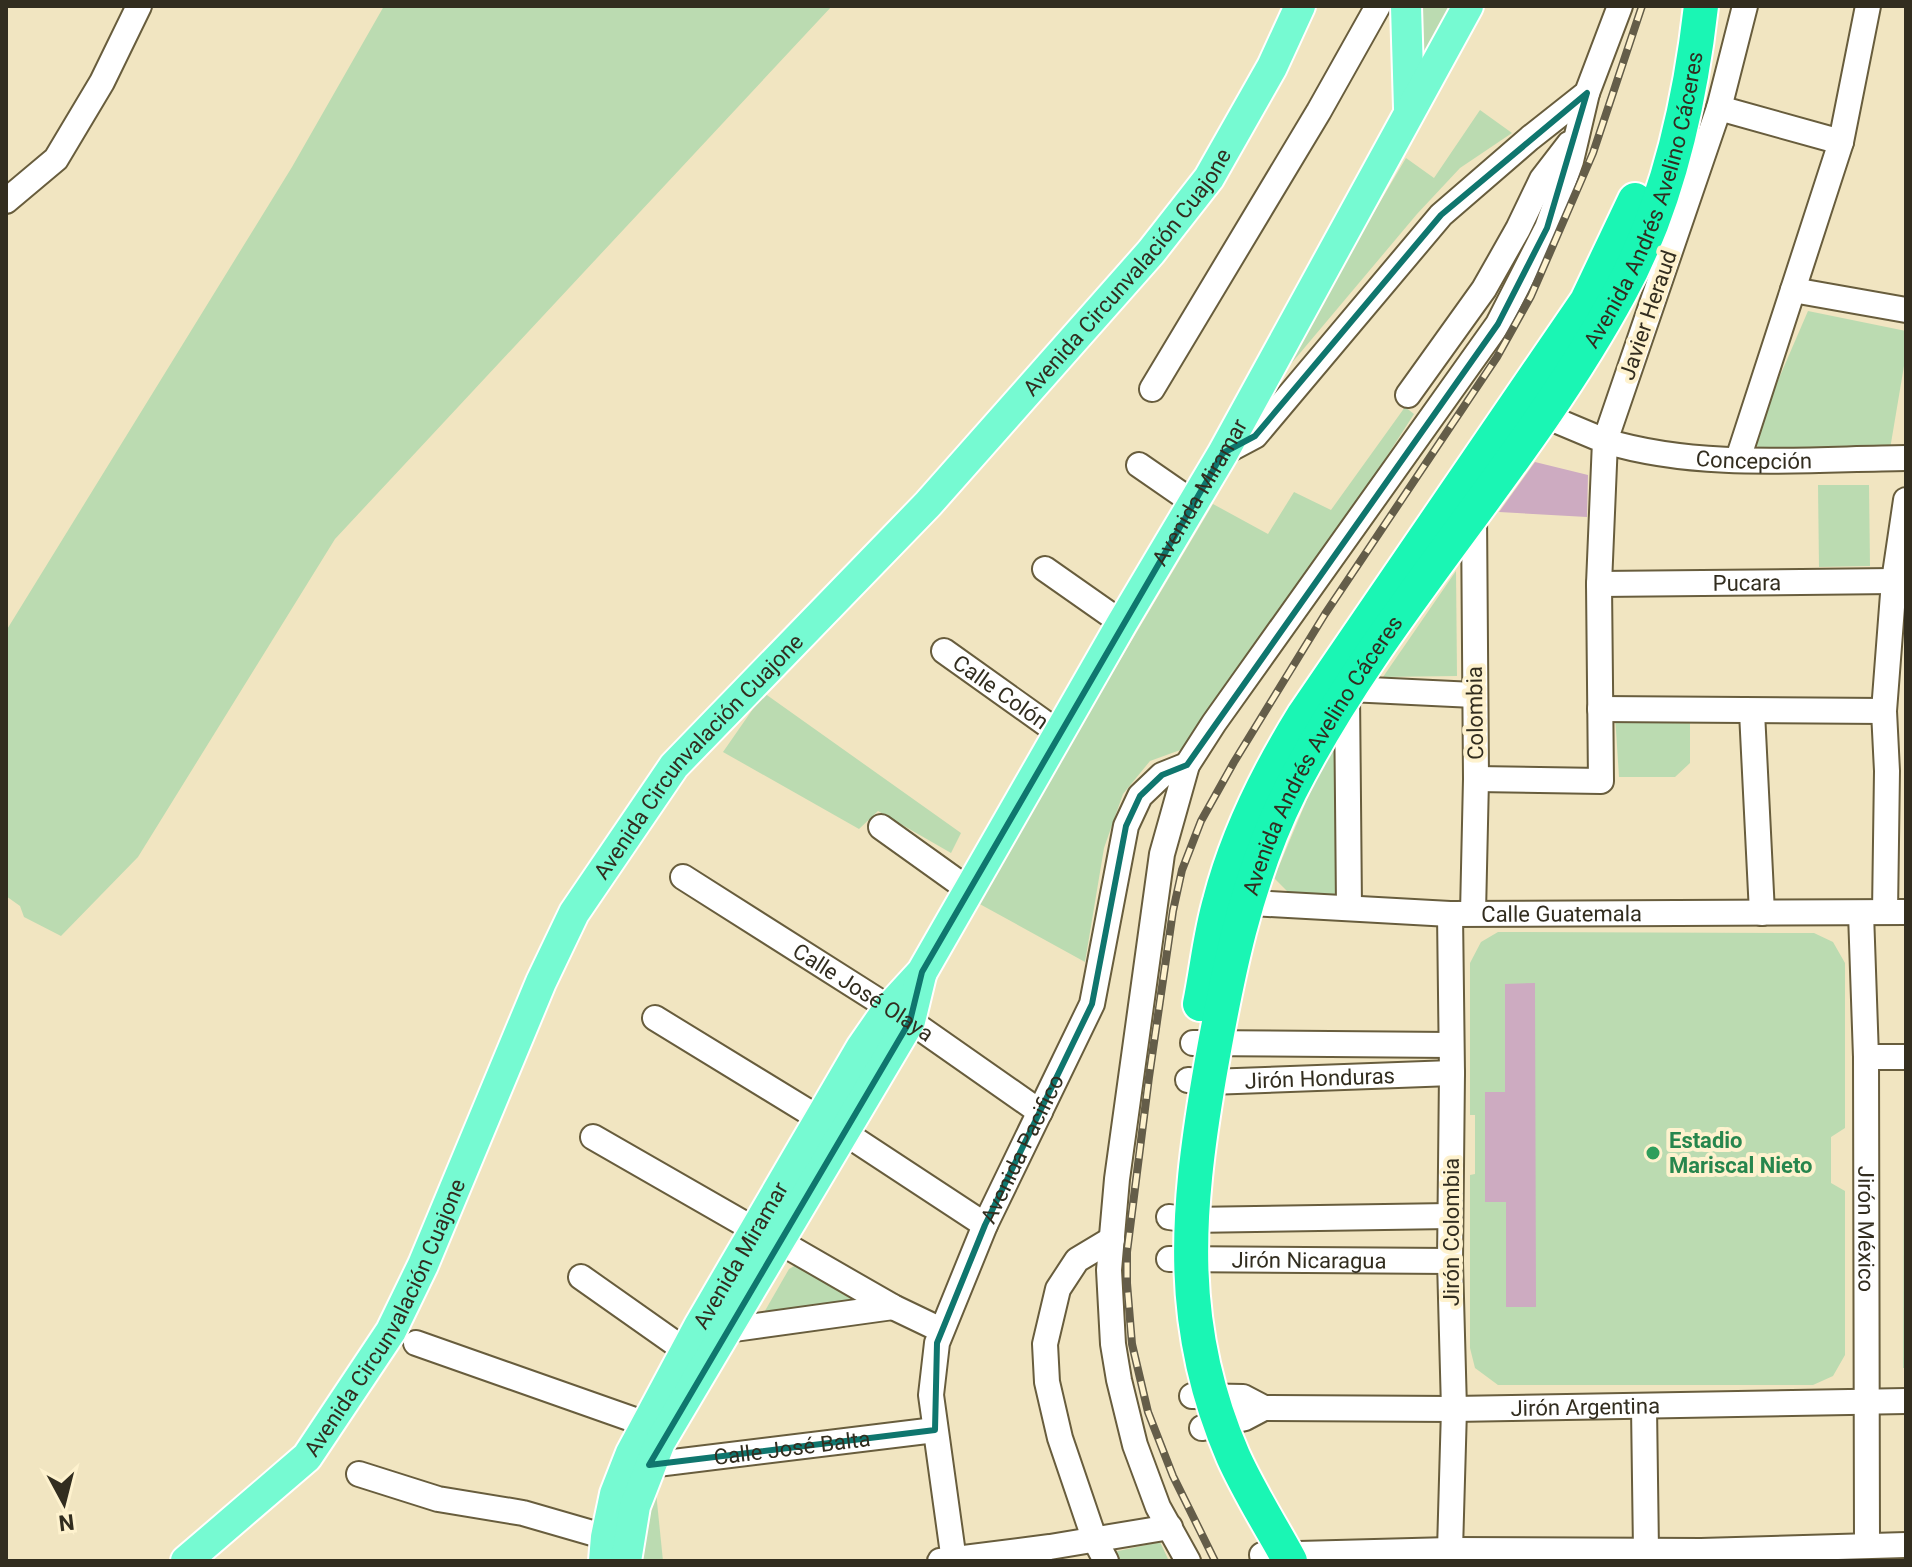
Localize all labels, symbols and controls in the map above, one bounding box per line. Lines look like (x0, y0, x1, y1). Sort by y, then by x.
street label: Avenida Andrés Avelino Cáceres (1578, 50, 1707, 352)
street label: Avenida Circunvalación Cuajone (1018, 144, 1236, 400)
street label: Javier Heraud (1614, 247, 1682, 383)
street label: Avenida Miramar (1147, 414, 1252, 570)
street label: Concepción (1695, 445, 1812, 473)
street label: Pucara (1713, 570, 1781, 595)
street label: Avenida Andrés Avelino Cáceres (1237, 611, 1407, 898)
street label: Avenida Circunvalación Cuajone (588, 629, 808, 884)
street label: Calle Colón (949, 649, 1053, 734)
street label: Colombia (1462, 666, 1488, 760)
street label: Calle Guatemala (1481, 901, 1642, 926)
street label: Calle José Olaya (789, 938, 939, 1046)
street label: Jirón Honduras (1244, 1063, 1395, 1093)
street label: Avenida Pacifico (975, 1070, 1069, 1227)
place label: Estadio Mariscal Nieto (1669, 1128, 1813, 1178)
marker: Estadio Mariscal Nieto (1644, 1144, 1662, 1162)
street label: Jirón Colombia (1439, 1158, 1464, 1306)
street label: Jirón México (1854, 1166, 1879, 1292)
street label: Avenida Circunvalación Cuajone (299, 1175, 470, 1461)
street label: Avenida Miramar (688, 1177, 793, 1333)
street label: Jirón Nicaragua (1231, 1247, 1387, 1273)
street label: Jirón Argentina (1510, 1393, 1660, 1420)
street label: Calle José Balta (712, 1426, 872, 1469)
north arrow (24, 1463, 104, 1543)
text: N (57, 1509, 76, 1536)

